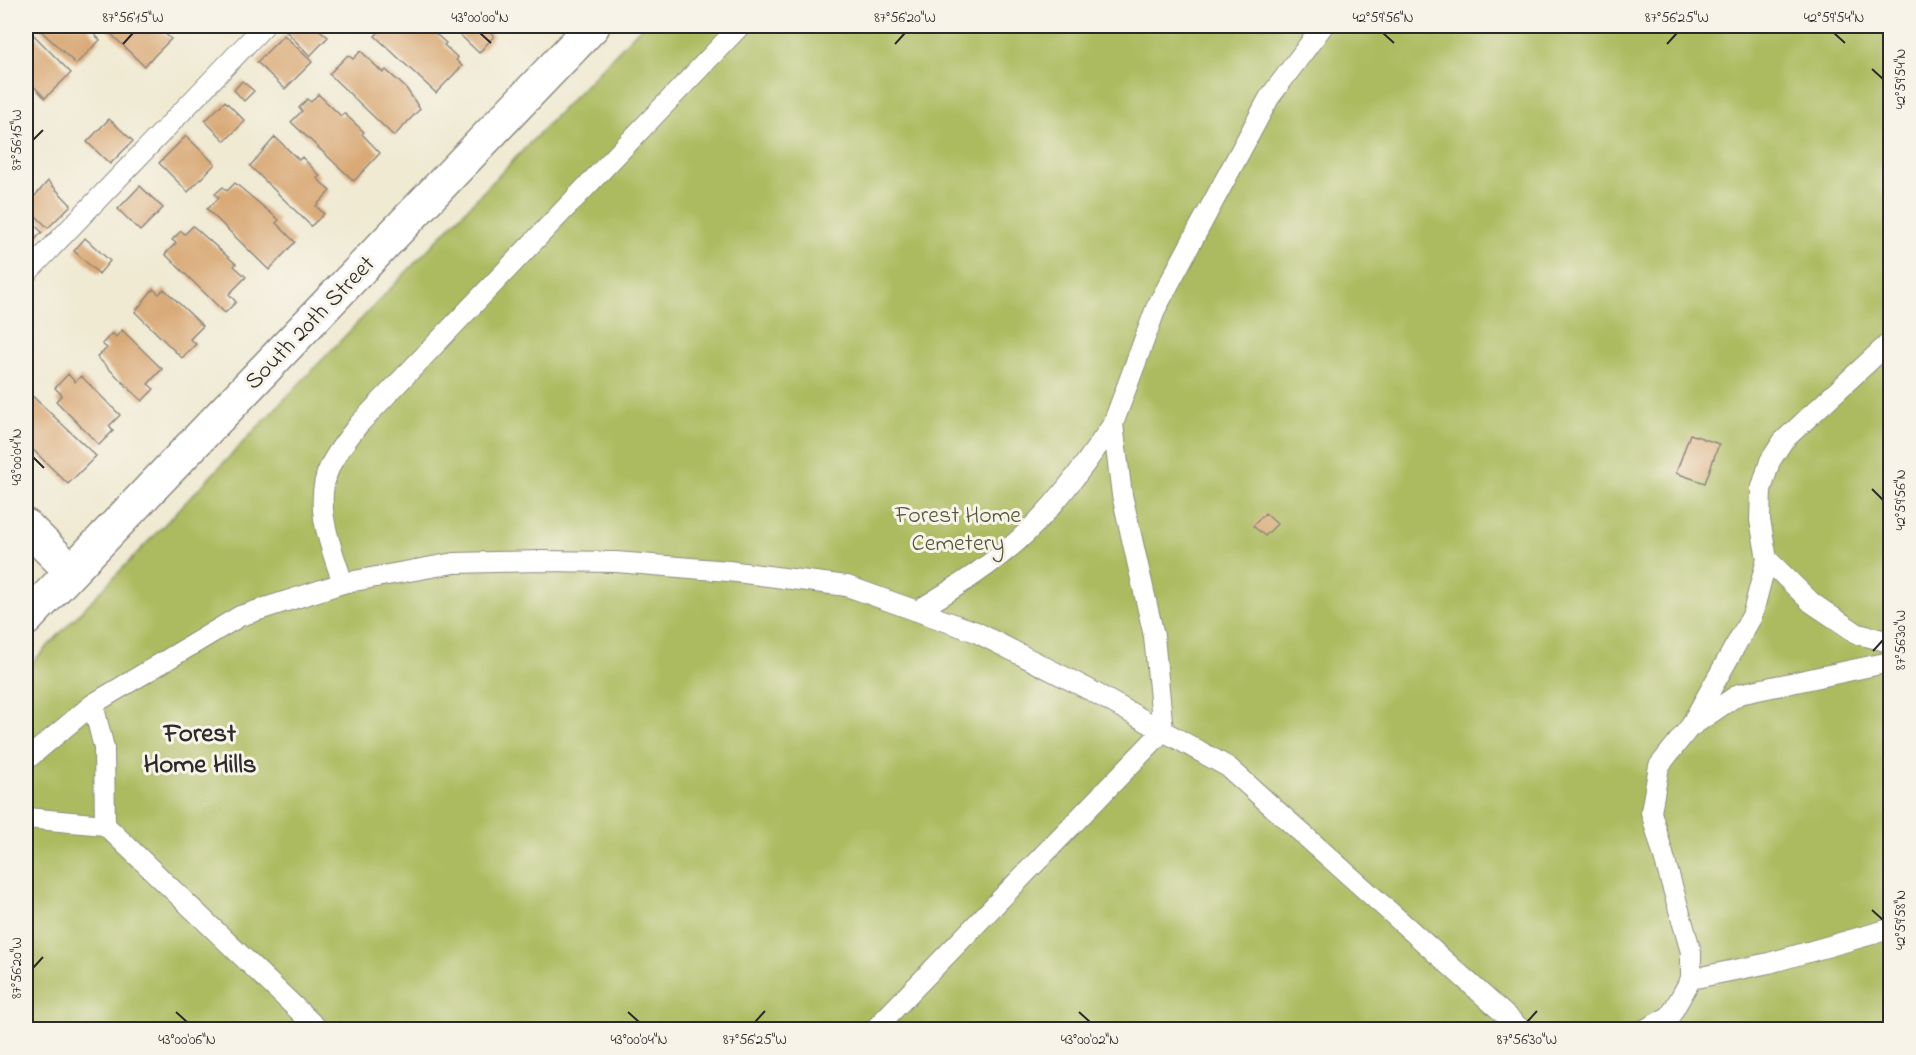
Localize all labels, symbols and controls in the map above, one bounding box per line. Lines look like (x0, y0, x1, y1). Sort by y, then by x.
text: 87°56'15"W (102, 7, 164, 29)
text: 43°00'00"N (451, 7, 509, 29)
text: 87°56'20"W (874, 7, 936, 29)
text: 42°59'56"N (1352, 7, 1414, 29)
text: 87°56'25"W (1645, 7, 1709, 29)
text: 42°59'54"N (1804, 7, 1864, 29)
text: 42°59'54"N (1890, 49, 1912, 109)
text: 87°56'15"W (6, 109, 28, 171)
street label: South 20th Street (237, 249, 384, 399)
text: 43°00'04"N (6, 428, 28, 486)
text: 42°59'56"N (1890, 469, 1912, 531)
park label: Forest Home Cemetery (894, 499, 1021, 563)
text: 87°56'30"W (1890, 610, 1912, 670)
district label: Forest Home Hills (144, 715, 256, 785)
text: 42°59'58"N (1890, 890, 1912, 950)
text: 87°56'20"W (6, 937, 28, 999)
text: 43°00'06"N (158, 1029, 216, 1051)
text: 43°00'04"N (610, 1029, 668, 1051)
text: 87°56'25"W (723, 1029, 787, 1051)
text: 43°00'02"N (1061, 1029, 1119, 1051)
text: 87°56'30"W (1497, 1029, 1557, 1051)

